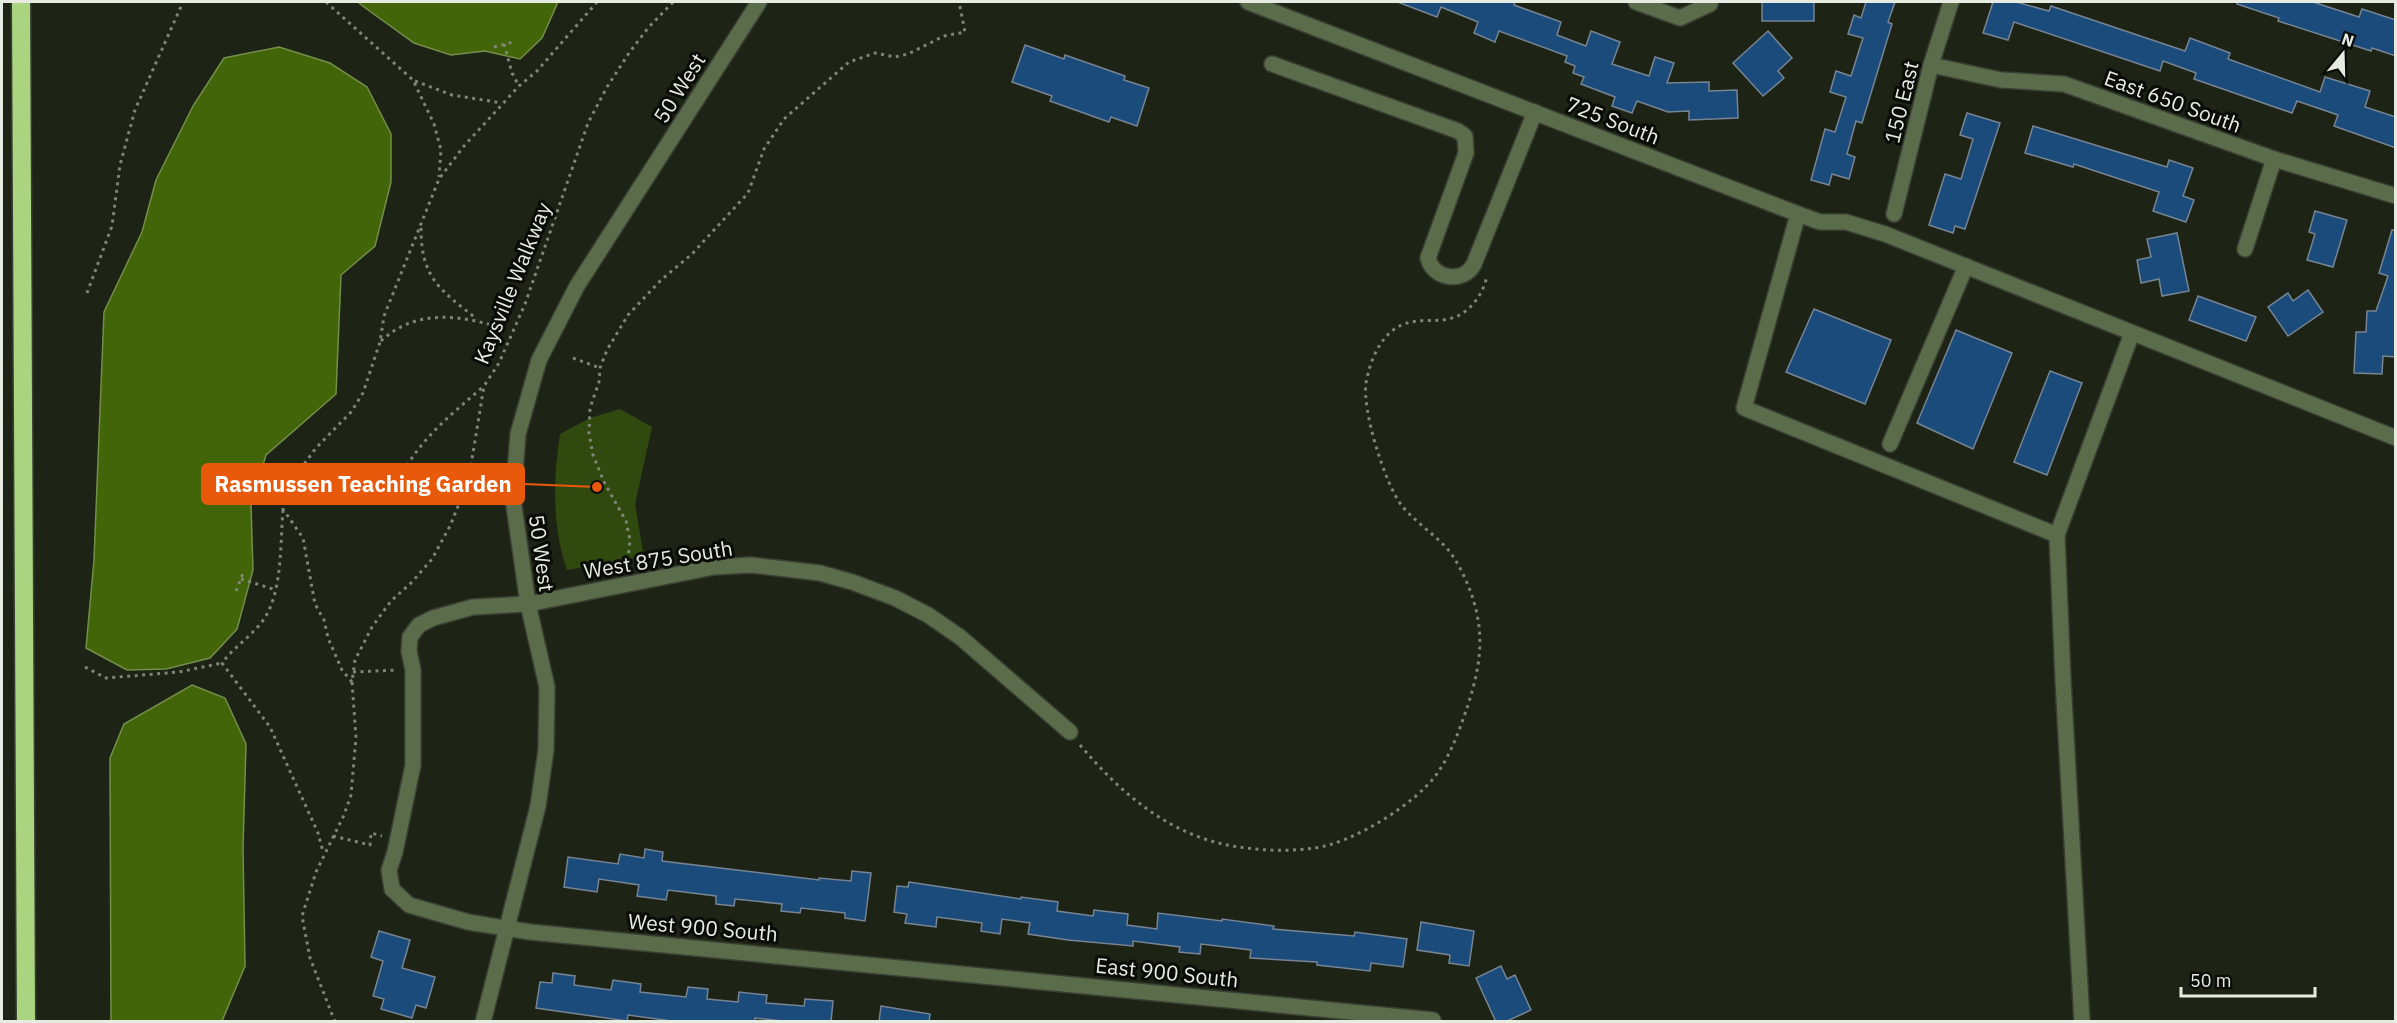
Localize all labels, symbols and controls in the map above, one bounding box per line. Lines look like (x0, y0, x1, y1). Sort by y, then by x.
north arrow (2313, 24, 2373, 84)
text: N (2339, 28, 2357, 51)
street label: 50 West (647, 48, 711, 128)
street label: 150 East (1877, 58, 1925, 146)
street label: East 650 South (2101, 63, 2245, 139)
street label: 725 South (1562, 89, 1664, 151)
street label: Kaysville Walkway (467, 198, 557, 368)
callout: Rasmussen Teaching Garden (202, 464, 524, 504)
text: Rasmussen Teaching Garden (214, 469, 512, 498)
street label: 50 West (523, 513, 561, 593)
street label: West 875 South (582, 533, 734, 585)
street label: West 900 South (627, 907, 779, 947)
street label: East 900 South (1094, 951, 1240, 993)
scale bar (2181, 960, 2314, 998)
text: 50 m (2190, 969, 2232, 992)

